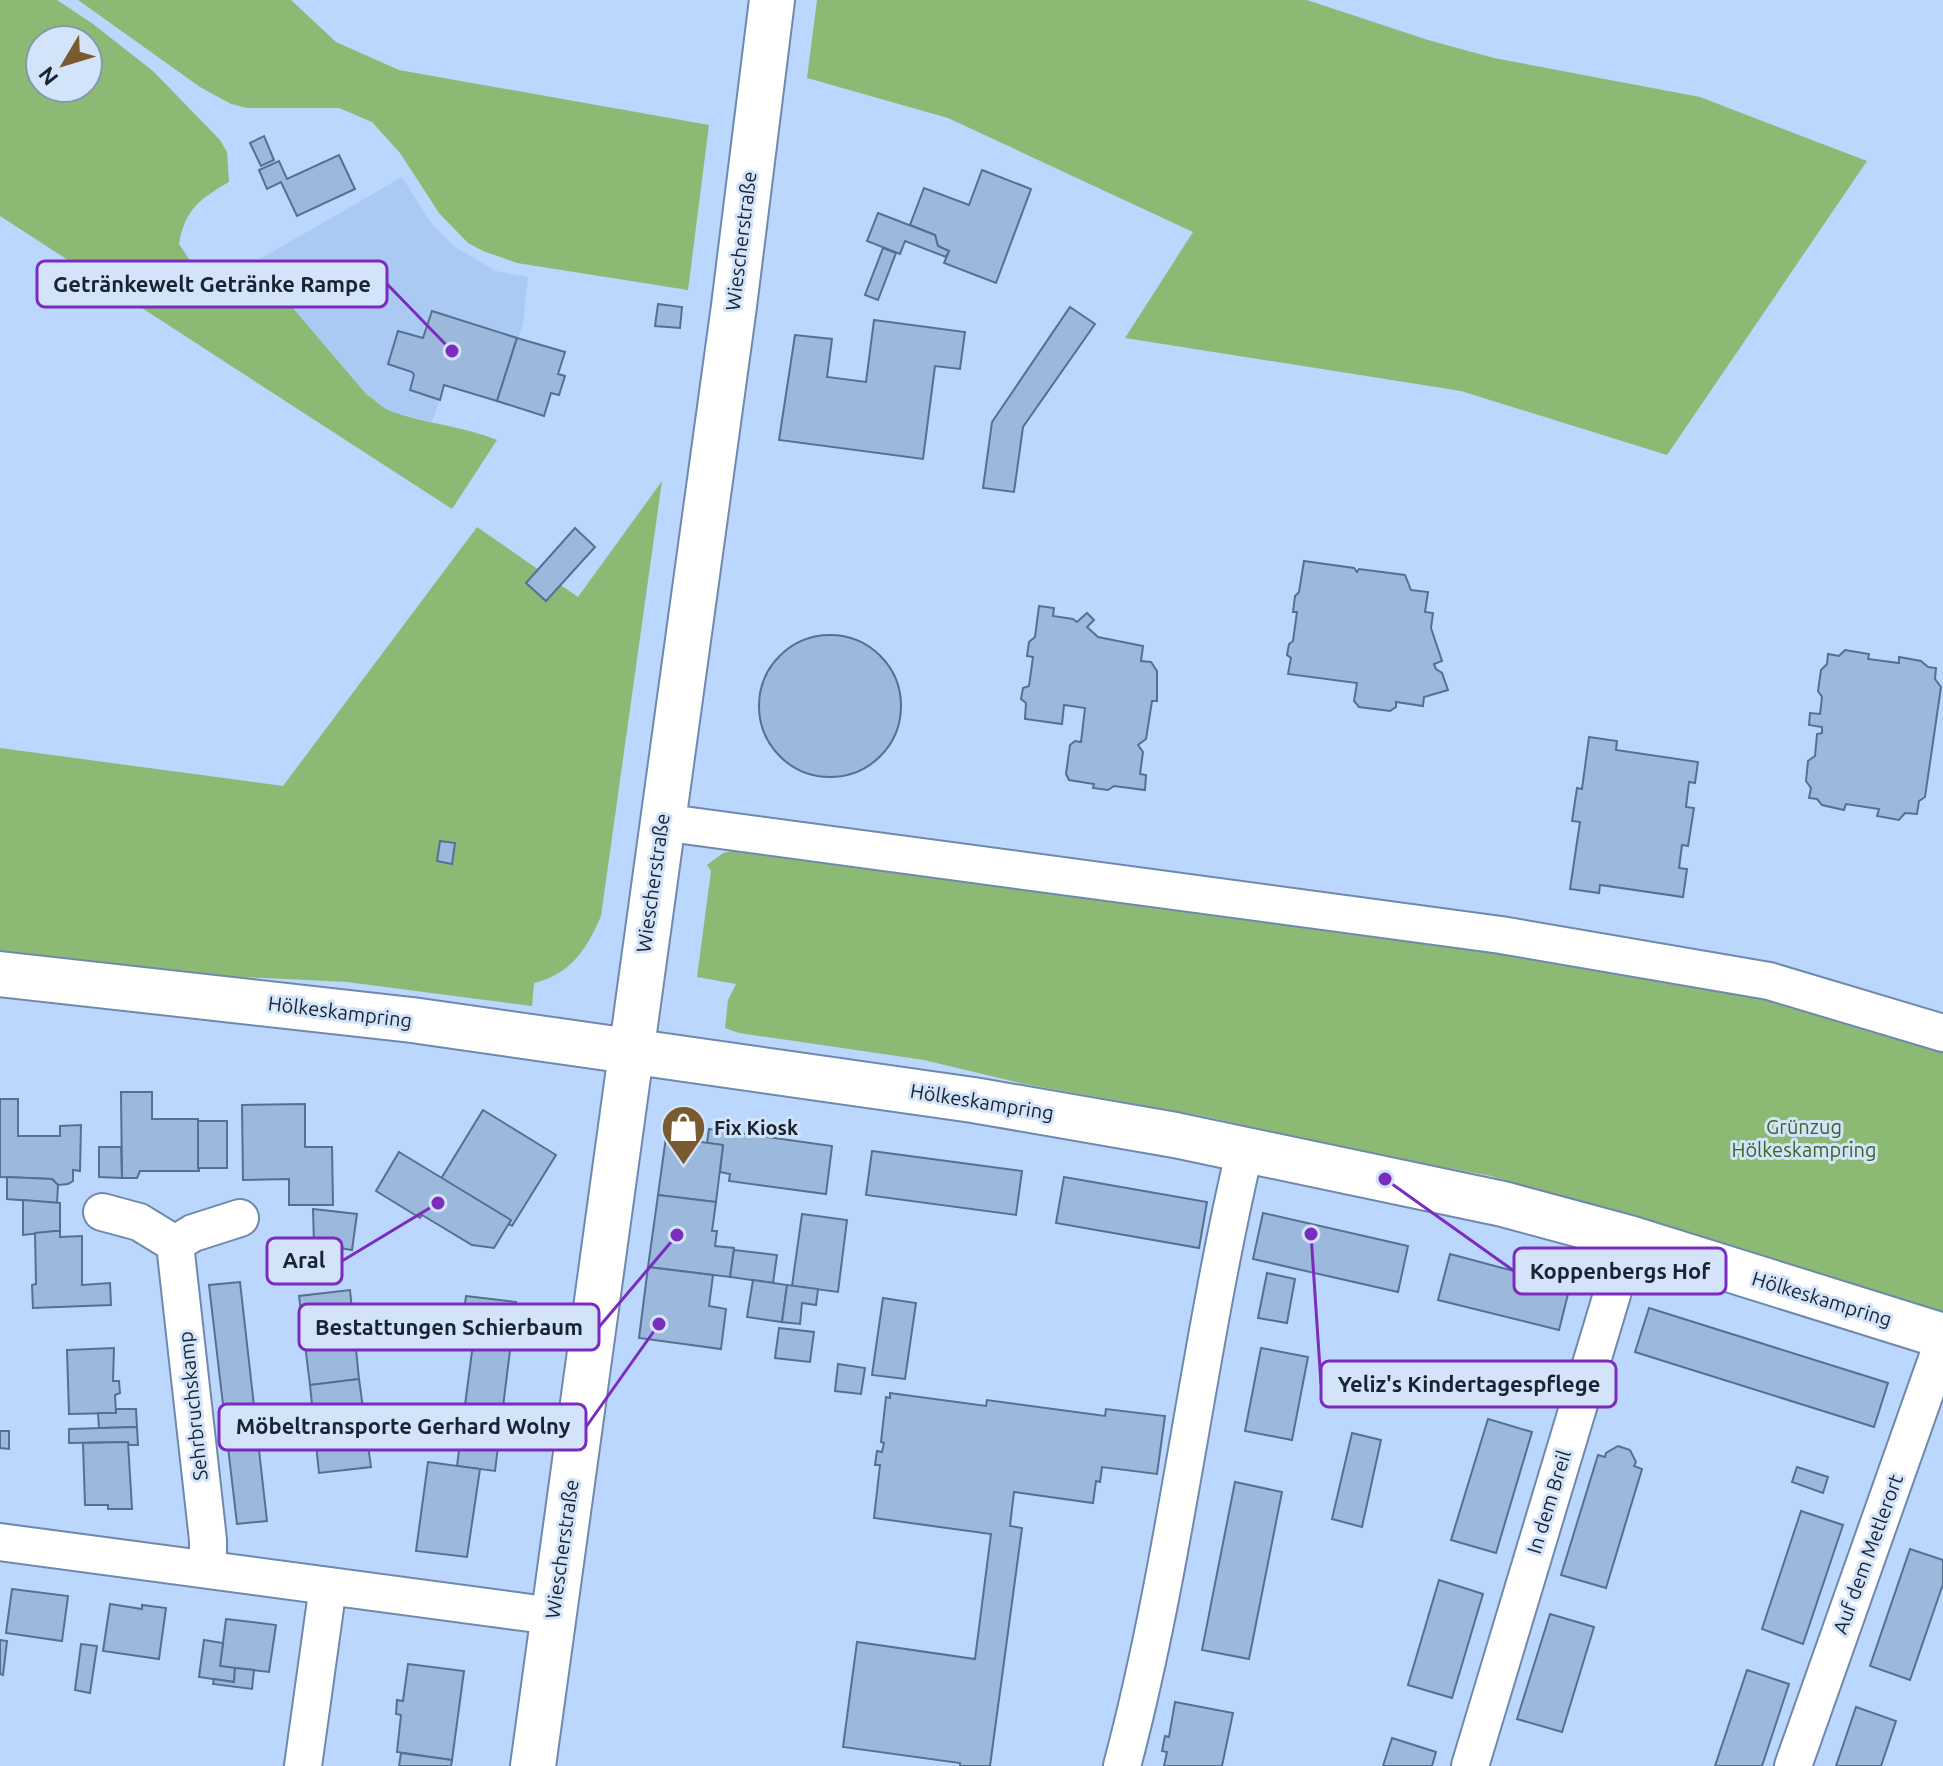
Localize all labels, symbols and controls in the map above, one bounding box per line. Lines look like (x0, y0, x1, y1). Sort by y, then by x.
north arrow (24, 24, 104, 104)
text: N (33, 62, 63, 91)
street label: Wiescherstraße (721, 170, 760, 312)
callout: Getränkewelt Getränke Rampe (37, 261, 387, 307)
text: Getränkewelt Getränke Rampe (53, 271, 371, 296)
street label: Wiescherstraße (631, 812, 674, 954)
street label: Hölkeskampring (267, 991, 413, 1032)
street label: Hölkeskampring (909, 1079, 1056, 1124)
shop icon: Fix Kiosk (659, 1104, 707, 1167)
park label: Grünzug Hölkeskampring (1731, 1115, 1877, 1161)
place label: Fix Kiosk (714, 1116, 798, 1139)
callout: Aral (267, 1238, 342, 1284)
text: Aral (283, 1247, 326, 1272)
callout: Koppenbergs Hof (1514, 1248, 1726, 1294)
text: Koppenbergs Hof (1530, 1258, 1711, 1283)
street label: Hölkeskampring (1749, 1266, 1895, 1331)
callout: Bestattungen Schierbaum (299, 1304, 599, 1350)
text: Bestattungen Schierbaum (315, 1314, 583, 1339)
street label: Sehrbruchskamp (173, 1330, 212, 1482)
callout: Yeliz's Kindertagespflege (1321, 1361, 1616, 1407)
text: Yeliz's Kindertagespflege (1338, 1371, 1600, 1396)
callout: Möbeltransporte Gerhard Wolny (219, 1404, 586, 1450)
text: Möbeltransporte Gerhard Wolny (236, 1413, 571, 1438)
street label: In dem Breil (1522, 1447, 1575, 1556)
street label: Auf dem Metlerort (1828, 1471, 1907, 1637)
street label: Wiescherstraße (540, 1478, 583, 1620)

